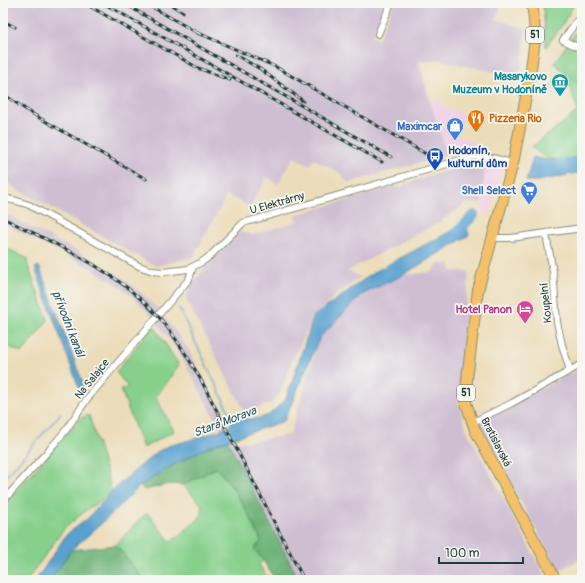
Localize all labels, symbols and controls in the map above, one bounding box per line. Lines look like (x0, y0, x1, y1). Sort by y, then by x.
road number: 51 (526, 27, 544, 43)
place label: Masarykovo Muzeum v Hodoníně (452, 70, 547, 96)
museum icon: Masarykovo Muzeum v Hodoníně (550, 72, 570, 97)
restaurant icon: Pizzeria Rio (466, 108, 486, 133)
place label: Pizzeria Rio (489, 112, 542, 125)
shop icon: Maximcar (445, 116, 465, 141)
place label: Maximcar (397, 120, 443, 133)
place label: Hodonín, kulturní dům (447, 144, 507, 170)
bus stop icon: Hodonín, kulturní dům (425, 146, 445, 171)
supermarket icon: Shell Select (519, 180, 539, 205)
place label: Shell Select (461, 184, 517, 197)
street label: U Elektrárny (248, 189, 306, 217)
street label: Koupelní (537, 282, 555, 324)
water label: přívodní kanál (49, 289, 88, 360)
hotel icon: Hotel Panon (515, 299, 535, 324)
place label: Hotel Panon (455, 303, 512, 316)
street label: Na Salajce (72, 356, 112, 402)
road number: 51 (457, 385, 475, 401)
water label: Stará Morava (192, 403, 260, 441)
street label: Bratislavská (478, 415, 514, 469)
scale bar (439, 539, 523, 565)
text: 100 m (445, 546, 480, 561)

